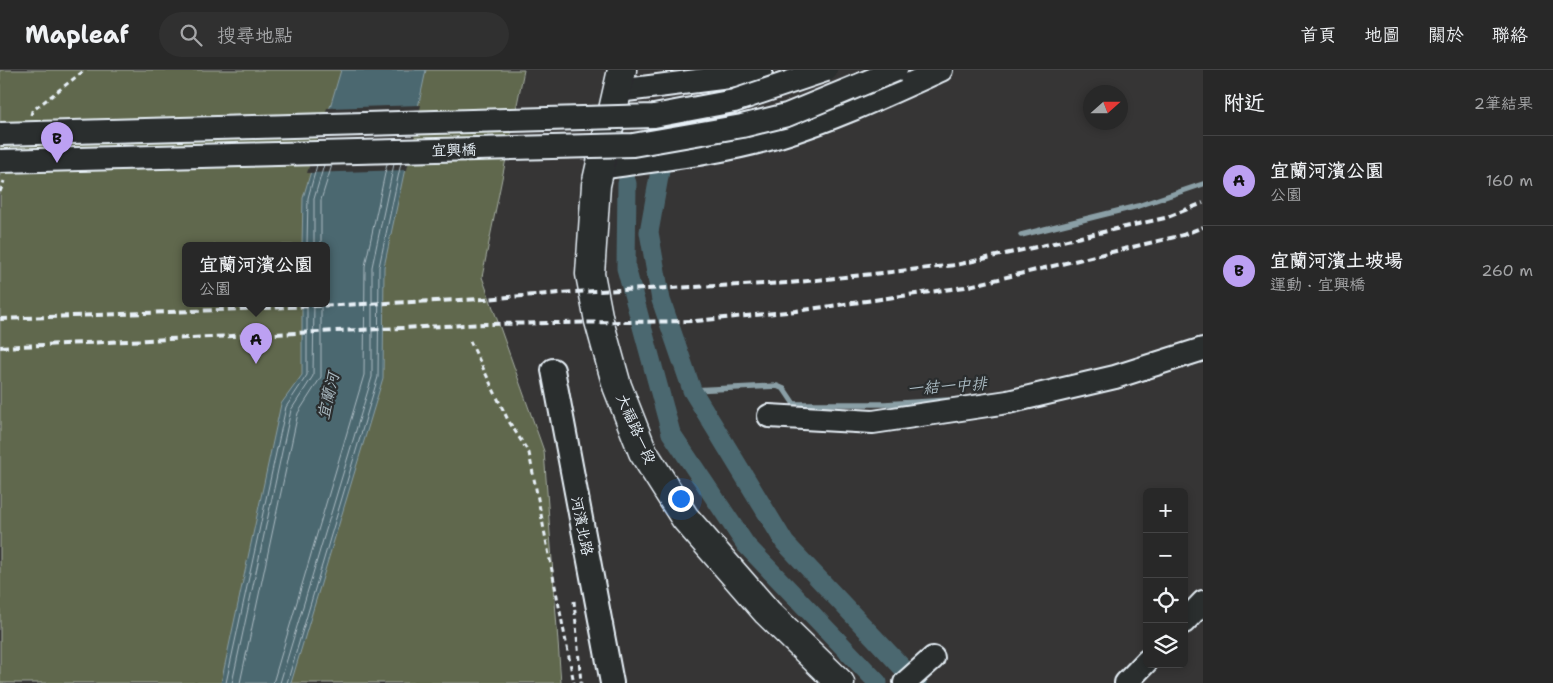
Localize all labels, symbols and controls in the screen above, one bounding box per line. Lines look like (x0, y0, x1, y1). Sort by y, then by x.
search box (159, 12, 509, 57)
text: Mapleaf (25, 19, 129, 51)
icon: search (177, 21, 205, 49)
text: 搜尋地點 (217, 23, 293, 48)
text: 首頁 (1300, 23, 1336, 47)
text: 地圖 (1364, 23, 1400, 47)
text: 關於 (1428, 23, 1464, 47)
text: 聯絡 (1492, 23, 1528, 47)
north arrow (1083, 85, 1128, 130)
text: 附近 (1223, 89, 1265, 117)
text: 2筆結果 (1474, 93, 1533, 114)
pin: B (41, 122, 73, 163)
street label: 宜興橋 (431, 140, 477, 160)
text: 宜蘭河濱公園 (1270, 158, 1384, 183)
text: A (1233, 170, 1245, 191)
text: 160 m (1486, 170, 1533, 191)
text: 公園 (1270, 184, 1302, 205)
popup (182, 242, 330, 307)
text: 宜蘭河濱土坡場 (1270, 248, 1403, 273)
text: 宜蘭河濱公園 (199, 252, 313, 277)
text: B (1234, 260, 1244, 281)
text: 260 m (1481, 260, 1533, 281)
text: 運動 · 宜興橋 (1270, 274, 1365, 295)
text: 公園 (199, 278, 231, 299)
pin: A (240, 323, 272, 364)
water label: 宜蘭河 (312, 367, 344, 422)
water label: 一結一中排 (906, 373, 990, 399)
street label: 大福路一段 (612, 391, 660, 467)
your location (668, 486, 694, 512)
map controls (1143, 488, 1188, 668)
button: + (1143, 488, 1188, 533)
street label: 河濱北路 (566, 495, 598, 557)
button: − (1143, 533, 1188, 578)
button: locate (1143, 578, 1188, 623)
button: layers (1143, 623, 1188, 668)

